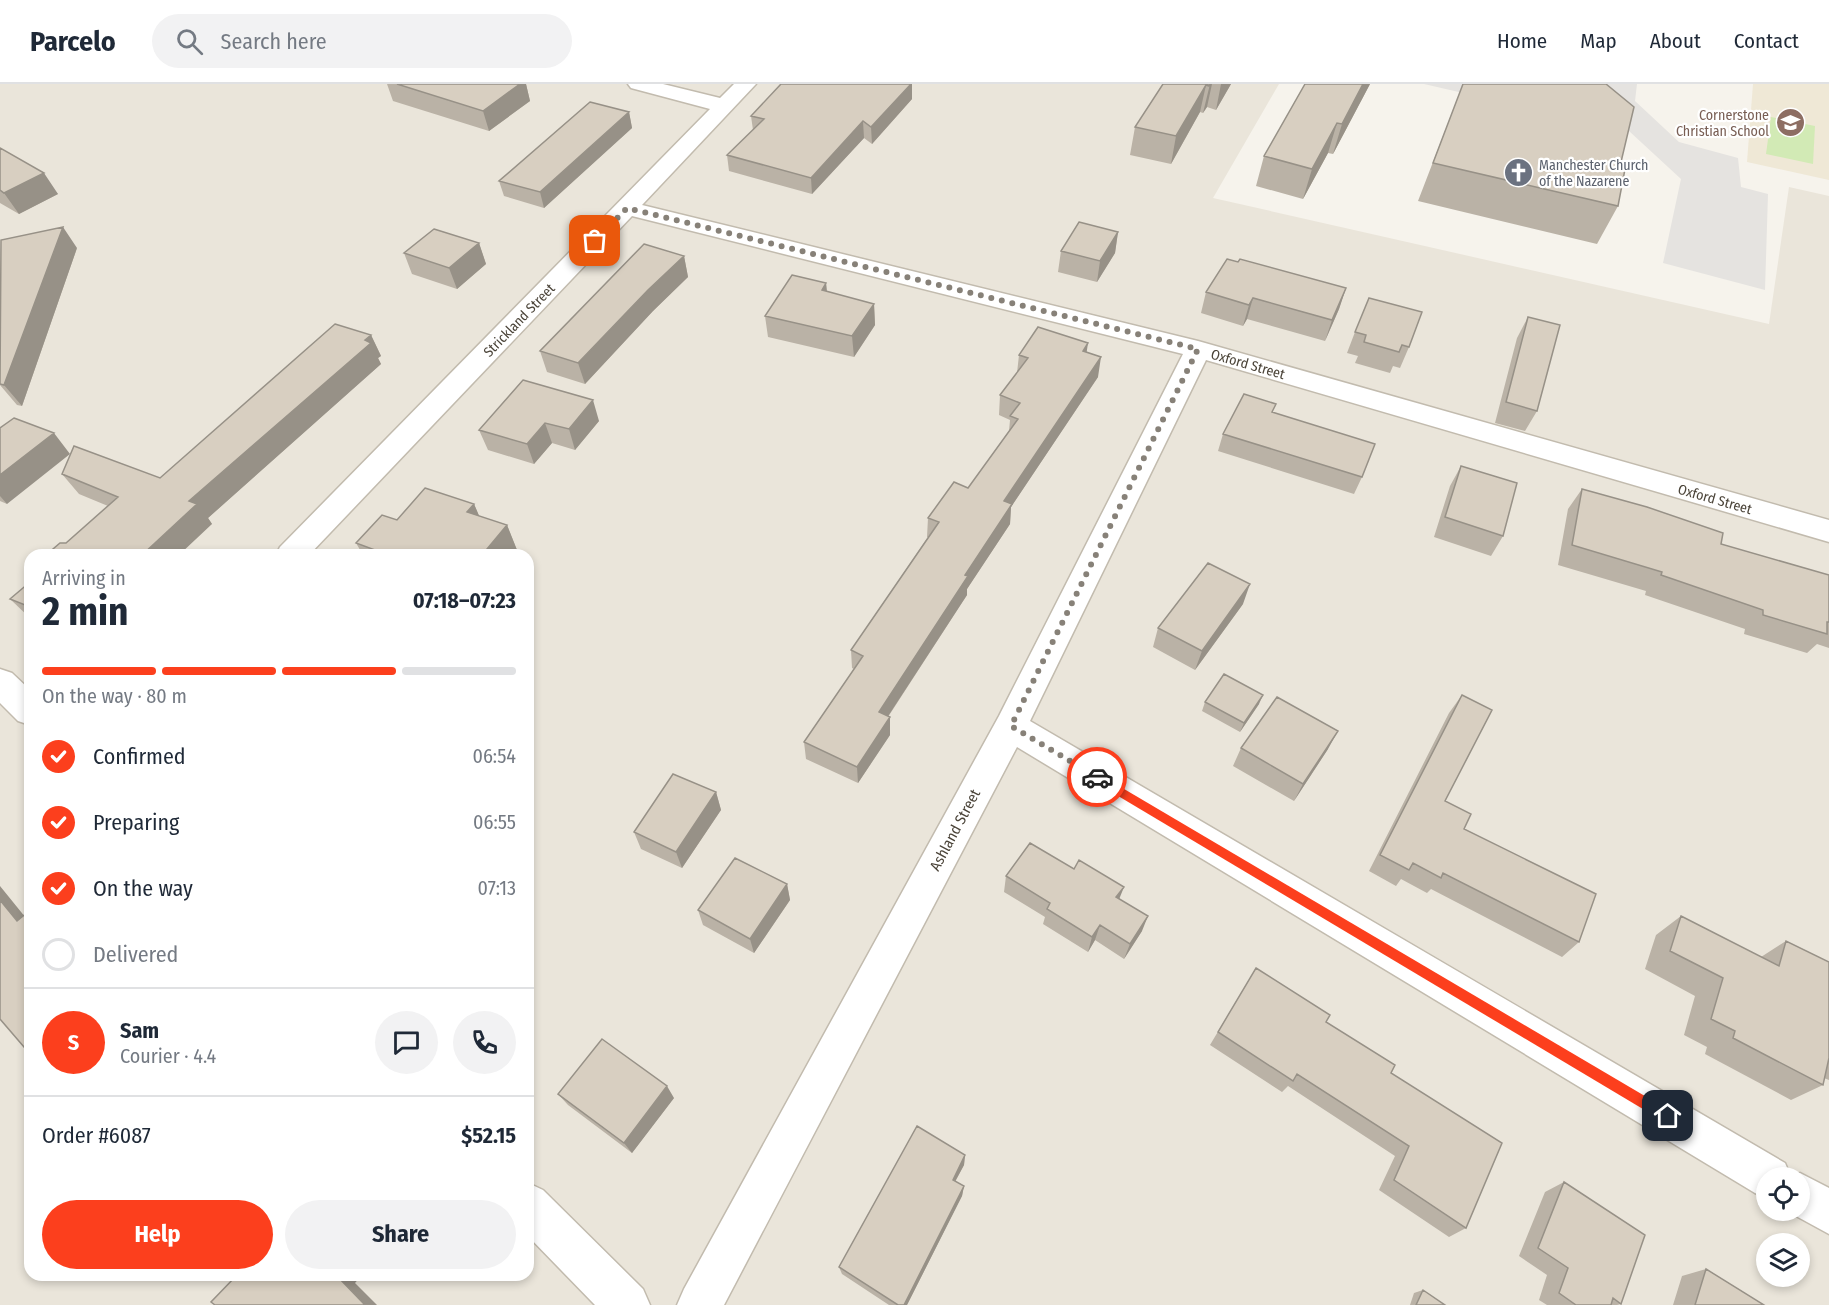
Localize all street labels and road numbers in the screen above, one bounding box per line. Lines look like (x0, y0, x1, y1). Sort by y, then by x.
street label: Strickland Street (480, 280, 559, 361)
street label: Oxford Street (1209, 346, 1287, 383)
street label: Oxford Street (1676, 481, 1754, 518)
street label: Ashland Street (926, 786, 984, 874)

